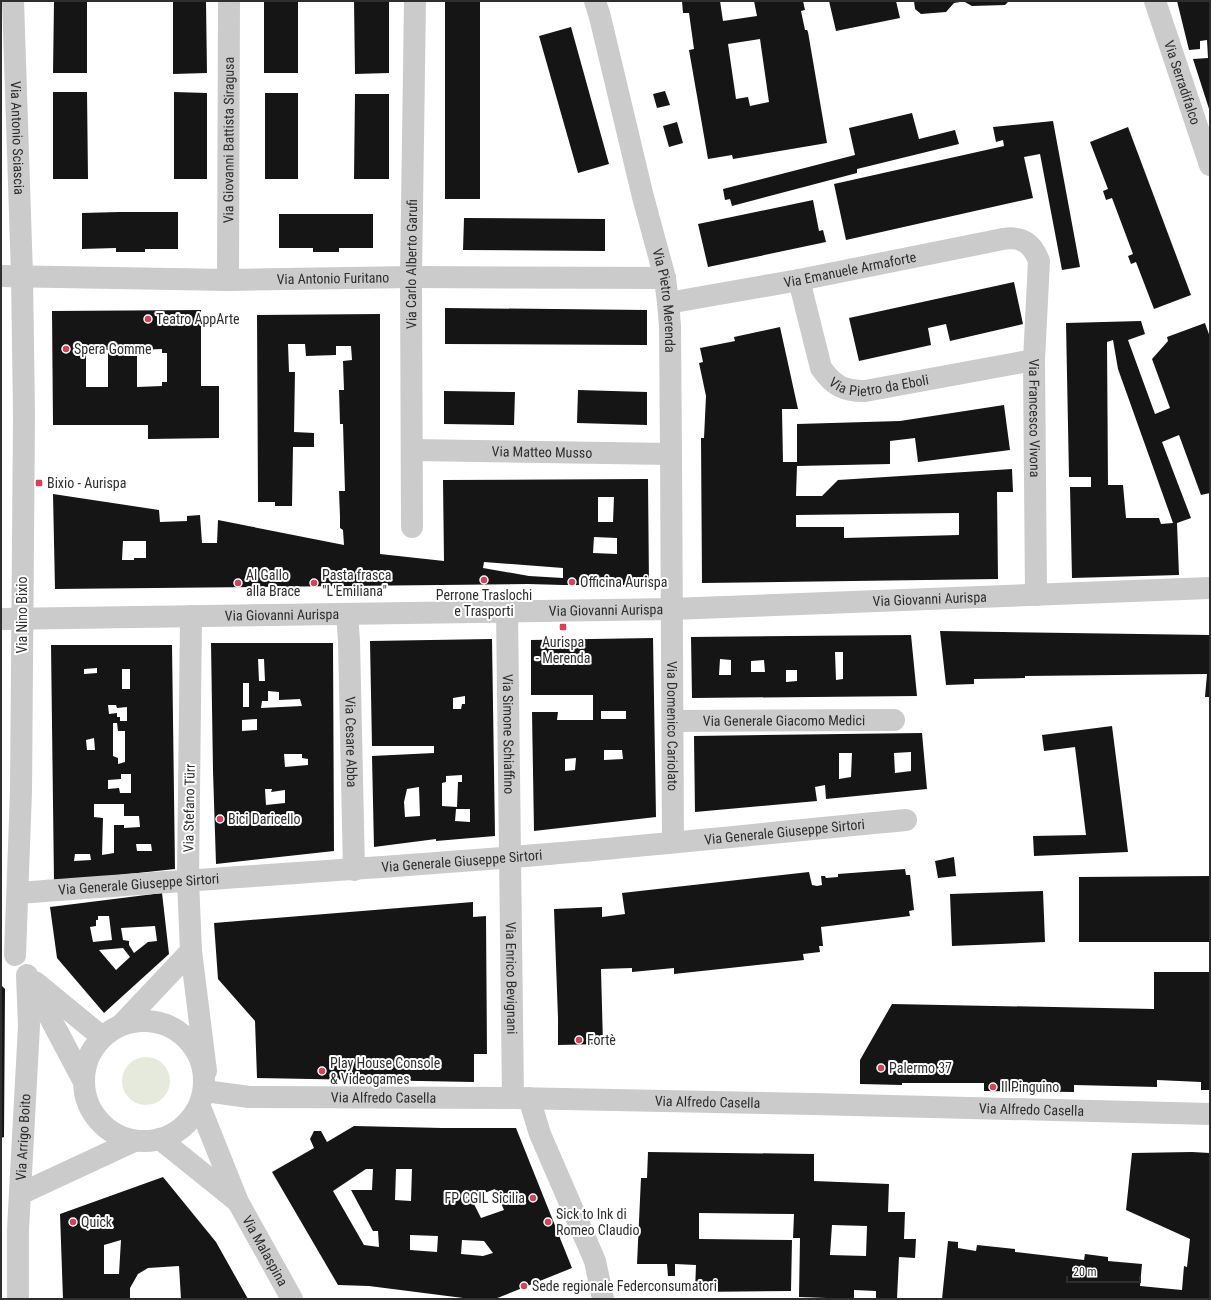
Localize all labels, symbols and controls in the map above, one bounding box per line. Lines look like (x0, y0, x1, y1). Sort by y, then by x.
street label: Via Serradifalco (1161, 38, 1204, 127)
street label: Via Giovanni Battista Siragusa (220, 57, 237, 223)
street label: Via Antonio Sciascia (8, 81, 27, 195)
street label: Via Carlo Alberto Garufi (403, 199, 420, 329)
street label: Via Pietro Merenda (649, 247, 678, 353)
street label: Via Emanuele Armaforte (782, 249, 918, 291)
street label: Via Antonio Furitano (276, 269, 389, 287)
place label: Teatro AppArte (156, 311, 240, 327)
marker: Teatro AppArte (143, 314, 153, 324)
place label: Spera Gomme (74, 341, 152, 357)
marker: Spera Gomme (61, 344, 71, 354)
street label: Via Francesco Vivona (1026, 359, 1043, 477)
street label: Via Pietro da Eboli (826, 371, 930, 399)
street label: Via Matteo Musso (492, 443, 592, 461)
place label: Bixio - Aurispa (47, 475, 126, 491)
marker: Bixio - Aurispa (34, 478, 44, 488)
place label: Al Gallo alla Brace (246, 567, 301, 599)
place label: Pasta frasca "L'Emiliana" (322, 567, 392, 599)
place label: Officina Aurispa (580, 574, 667, 590)
marker: Perrone Traslochi e Trasporti (479, 575, 489, 585)
street label: Via Nino Bixio (14, 576, 30, 654)
marker: Officina Aurispa (567, 577, 577, 587)
marker: Al Gallo alla Brace (233, 578, 243, 588)
marker: Pasta frasca "L'Emiliana" (309, 578, 319, 588)
place label: Perrone Traslochi e Trasporti (436, 587, 532, 619)
street label: Via Giovanni Aurispa (872, 589, 987, 609)
street label: Via Giovanni Aurispa (549, 601, 663, 619)
street label: Via Giovanni Aurispa (225, 606, 339, 624)
marker: Aurispa - Merenda (558, 622, 568, 632)
place label: Aurispa - Merenda (536, 634, 590, 666)
street label: Via Domenico Cariolato (664, 661, 681, 791)
street label: Via Simone Schiaffino (500, 674, 517, 794)
street label: Via Cesare Abba (342, 696, 360, 788)
street label: Via Generale Giacomo Medici (703, 712, 865, 729)
street label: Via Stefano Türr (180, 763, 198, 853)
place label: Bici Daricello (228, 811, 300, 827)
marker: Bici Daricello (215, 814, 225, 824)
street label: Via Generale Giuseppe Sirtori (703, 816, 866, 848)
street label: Via Generale Giuseppe Sirtori (381, 847, 543, 875)
street label: Via Generale Giuseppe Sirtori (58, 870, 220, 898)
street label: Via Enrico Bevignani (503, 922, 520, 1034)
place label: Fortè (587, 1032, 616, 1048)
marker: Fortè (574, 1035, 584, 1045)
place label: Play House Console & Videogames (330, 1055, 441, 1087)
place label: Palermo 37 (889, 1060, 952, 1076)
marker: Palermo 37 (876, 1063, 886, 1073)
marker: Play House Console & Videogames (317, 1066, 327, 1076)
place label: Il Pinguino (1001, 1079, 1059, 1095)
marker: Il Pinguino (988, 1082, 998, 1092)
street label: Via Alfredo Casella (331, 1089, 436, 1106)
street label: Via Arrigo Boito (13, 1093, 33, 1181)
street label: Via Alfredo Casella (655, 1093, 760, 1111)
street label: Via Alfredo Casella (979, 1100, 1084, 1119)
place label: FP CGIL Sicilia (444, 1190, 525, 1206)
marker: FP CGIL Sicilia (528, 1193, 538, 1203)
place label: Sick to Ink di Romeo Claudio (556, 1206, 640, 1238)
street label: Via Malaspina (239, 1213, 291, 1289)
place label: Quick (81, 1214, 113, 1230)
marker: Quick (68, 1217, 78, 1227)
marker: Sick to Ink di Romeo Claudio (543, 1217, 553, 1227)
scale bar (1067, 1258, 1140, 1284)
text: 20 m (1073, 1265, 1097, 1279)
place label: Sede regionale Federconsumatori (532, 1278, 717, 1294)
marker: Sede regionale Federconsumatori (519, 1281, 529, 1291)

